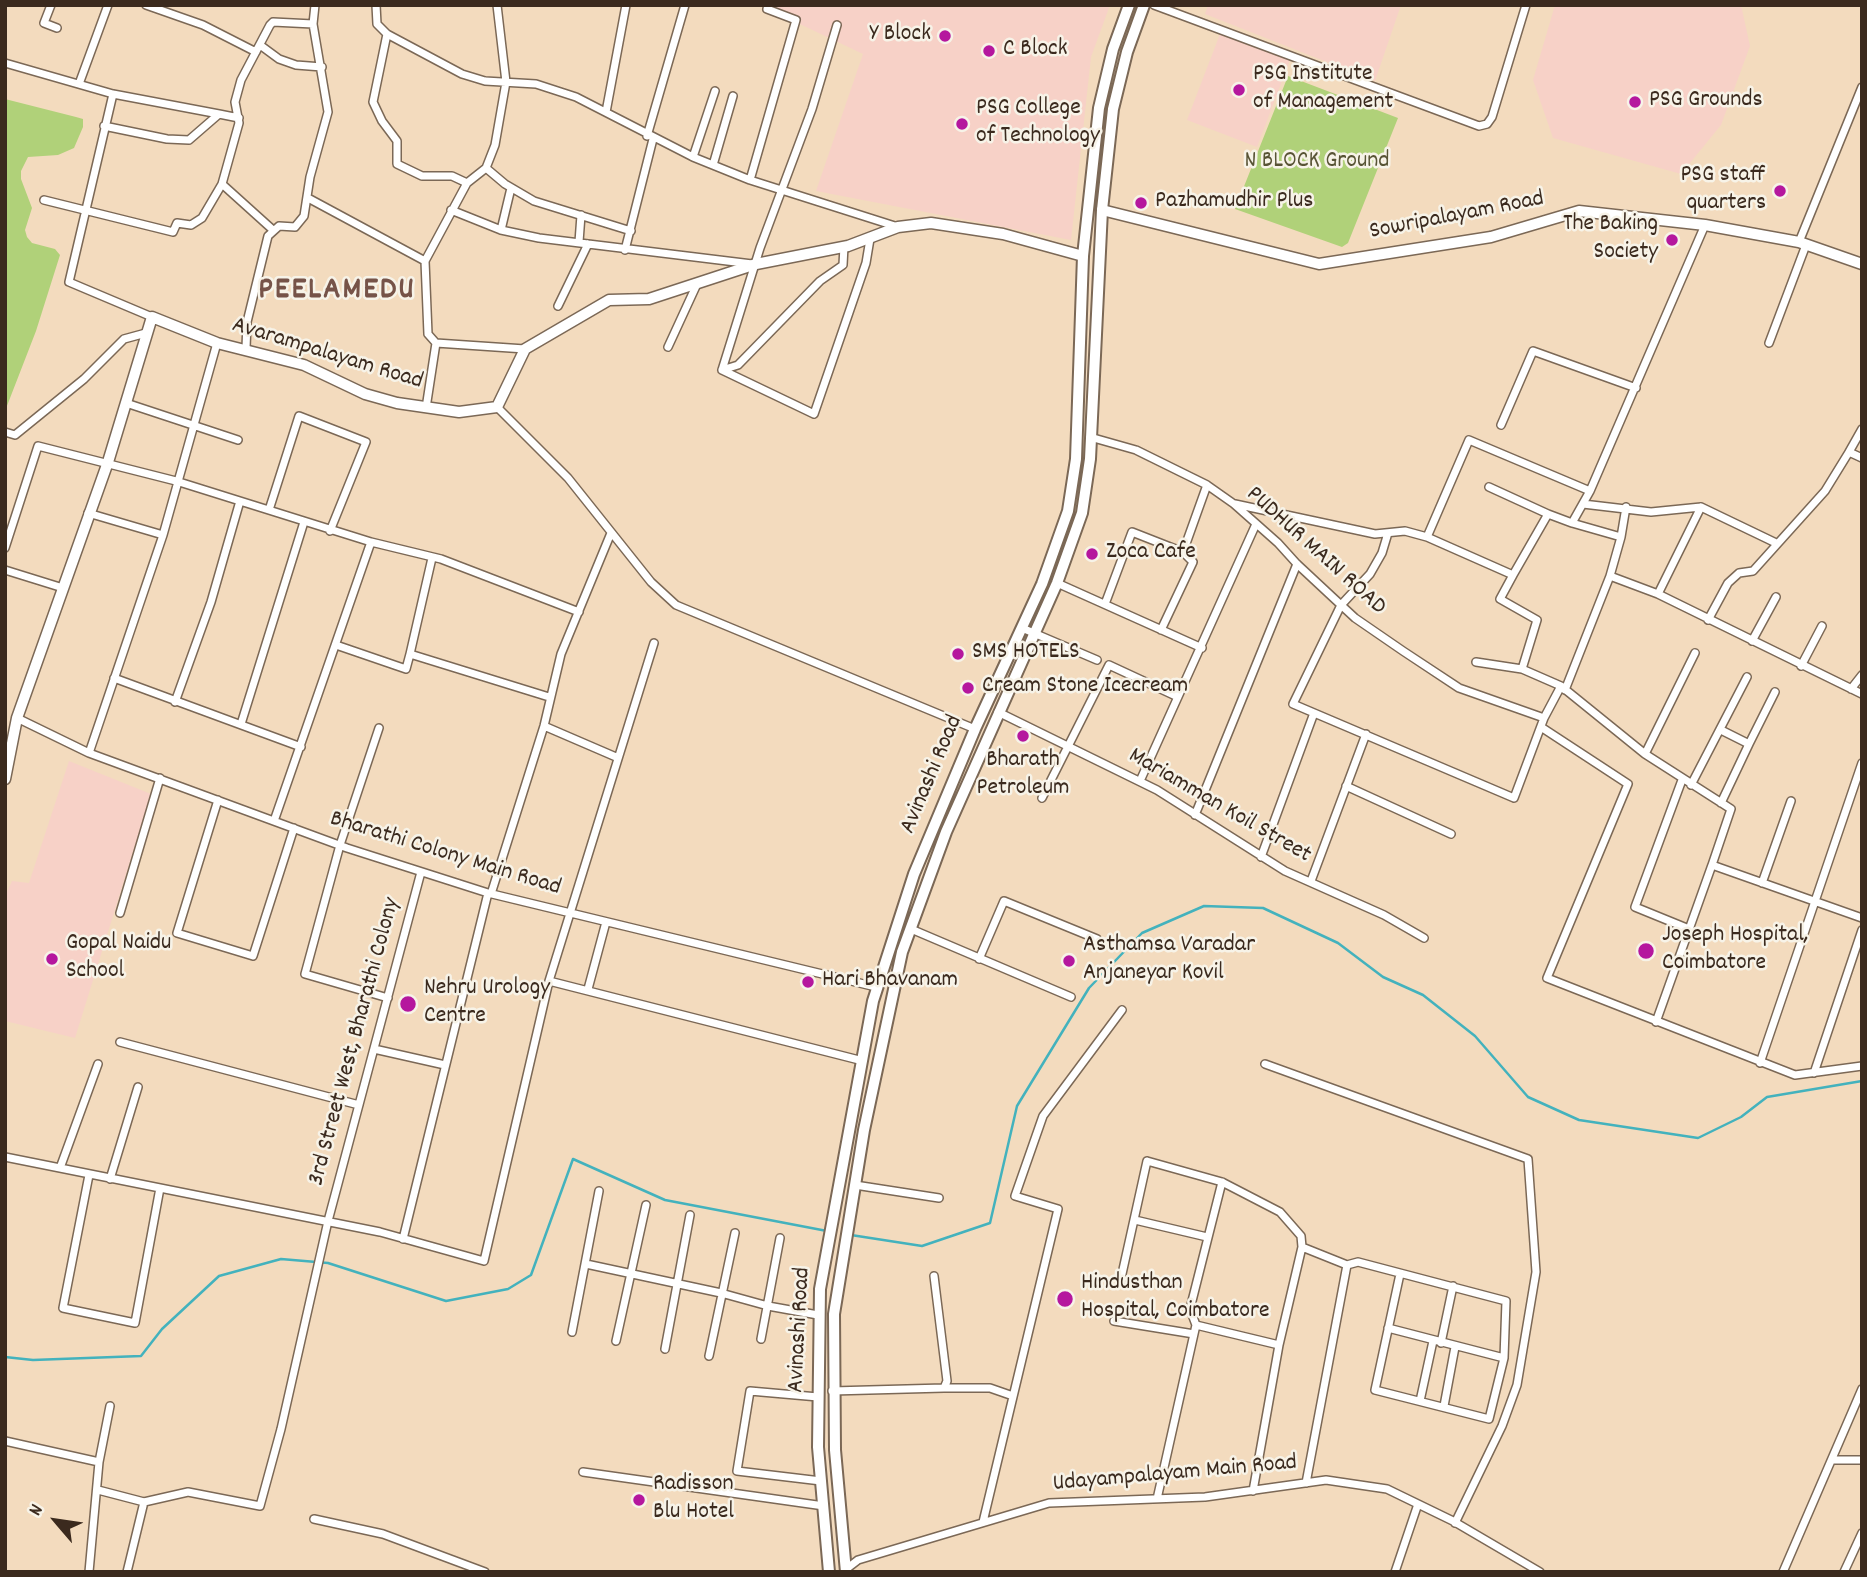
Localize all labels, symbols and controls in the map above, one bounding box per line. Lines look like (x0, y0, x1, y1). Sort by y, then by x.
place label: Y Block (869, 22, 931, 50)
marker: Y Block (937, 28, 953, 44)
place label: C Block (1003, 37, 1068, 65)
marker: C Block (981, 43, 997, 59)
place label: PSG Institute of Management (1253, 62, 1393, 118)
marker: PSG Institute of Management (1231, 82, 1247, 98)
place label: PSG Grounds (1649, 88, 1763, 116)
marker: PSG Grounds (1627, 94, 1643, 110)
place label: PSG College of Technology (976, 96, 1100, 152)
marker: PSG College of Technology (954, 116, 970, 132)
park label: N BLOCK Ground (1244, 149, 1390, 177)
place label: PSG staff quarters (1680, 163, 1766, 219)
marker: PSG staff quarters (1772, 183, 1788, 199)
street label: Sowripalayam Road (1367, 186, 1547, 248)
place label: Pazhamudhir Plus (1155, 189, 1313, 217)
marker: Pazhamudhir Plus (1133, 195, 1149, 211)
place label: The Baking Society (1563, 212, 1658, 268)
marker: The Baking Society (1664, 232, 1680, 248)
district label: PEELAMEDU (259, 274, 415, 312)
street label: Avarampalayam Road (228, 312, 426, 398)
street label: PUDHUR MAIN ROAD (1239, 481, 1391, 623)
place label: Zoca Cafe (1106, 540, 1196, 568)
marker: Zoca Cafe (1084, 546, 1100, 562)
place label: SMS HOTELS (972, 640, 1080, 668)
marker: SMS HOTELS (950, 646, 966, 662)
place label: Cream Stone Icecream (982, 674, 1188, 702)
marker: Cream Stone Icecream (960, 680, 976, 696)
street label: Avinashi Road (895, 712, 971, 838)
marker: Bharath Petroleum (1015, 728, 1031, 744)
street label: Mariamman Koil Street (1122, 743, 1316, 871)
place label: Bharath Petroleum (977, 748, 1069, 804)
street label: Bharathi Colony Main Road (326, 806, 564, 904)
street label: 3rd Street West, Bharathi Colony (304, 895, 408, 1189)
place label: Joseph Hospital, Coimbatore (1662, 923, 1809, 979)
place label: Gopal Naidu School (66, 931, 171, 987)
place label: Asthamsa Varadar Anjaneyar Kovil (1083, 933, 1255, 989)
marker: Joseph Hospital, Coimbatore (1636, 941, 1656, 961)
marker: Gopal Naidu School (44, 951, 60, 967)
marker: Asthamsa Varadar Anjaneyar Kovil (1061, 953, 1077, 969)
place label: Hari Bhavanam (822, 968, 958, 996)
marker: Hari Bhavanam (800, 974, 816, 990)
place label: Nehru Urology Centre (424, 976, 550, 1032)
marker: Nehru Urology Centre (398, 994, 418, 1014)
street label: Avinashi Road (783, 1266, 819, 1394)
place label: Hindusthan Hospital, Coimbatore (1081, 1271, 1269, 1327)
marker: Hindusthan Hospital, Coimbatore (1055, 1289, 1075, 1309)
street label: Udayampalayam Main Road (1052, 1450, 1298, 1500)
place label: Radisson Blu Hotel (653, 1472, 734, 1528)
north arrow (21, 1486, 91, 1556)
marker: Radisson Blu Hotel (631, 1492, 647, 1508)
text: N (23, 1500, 51, 1521)

